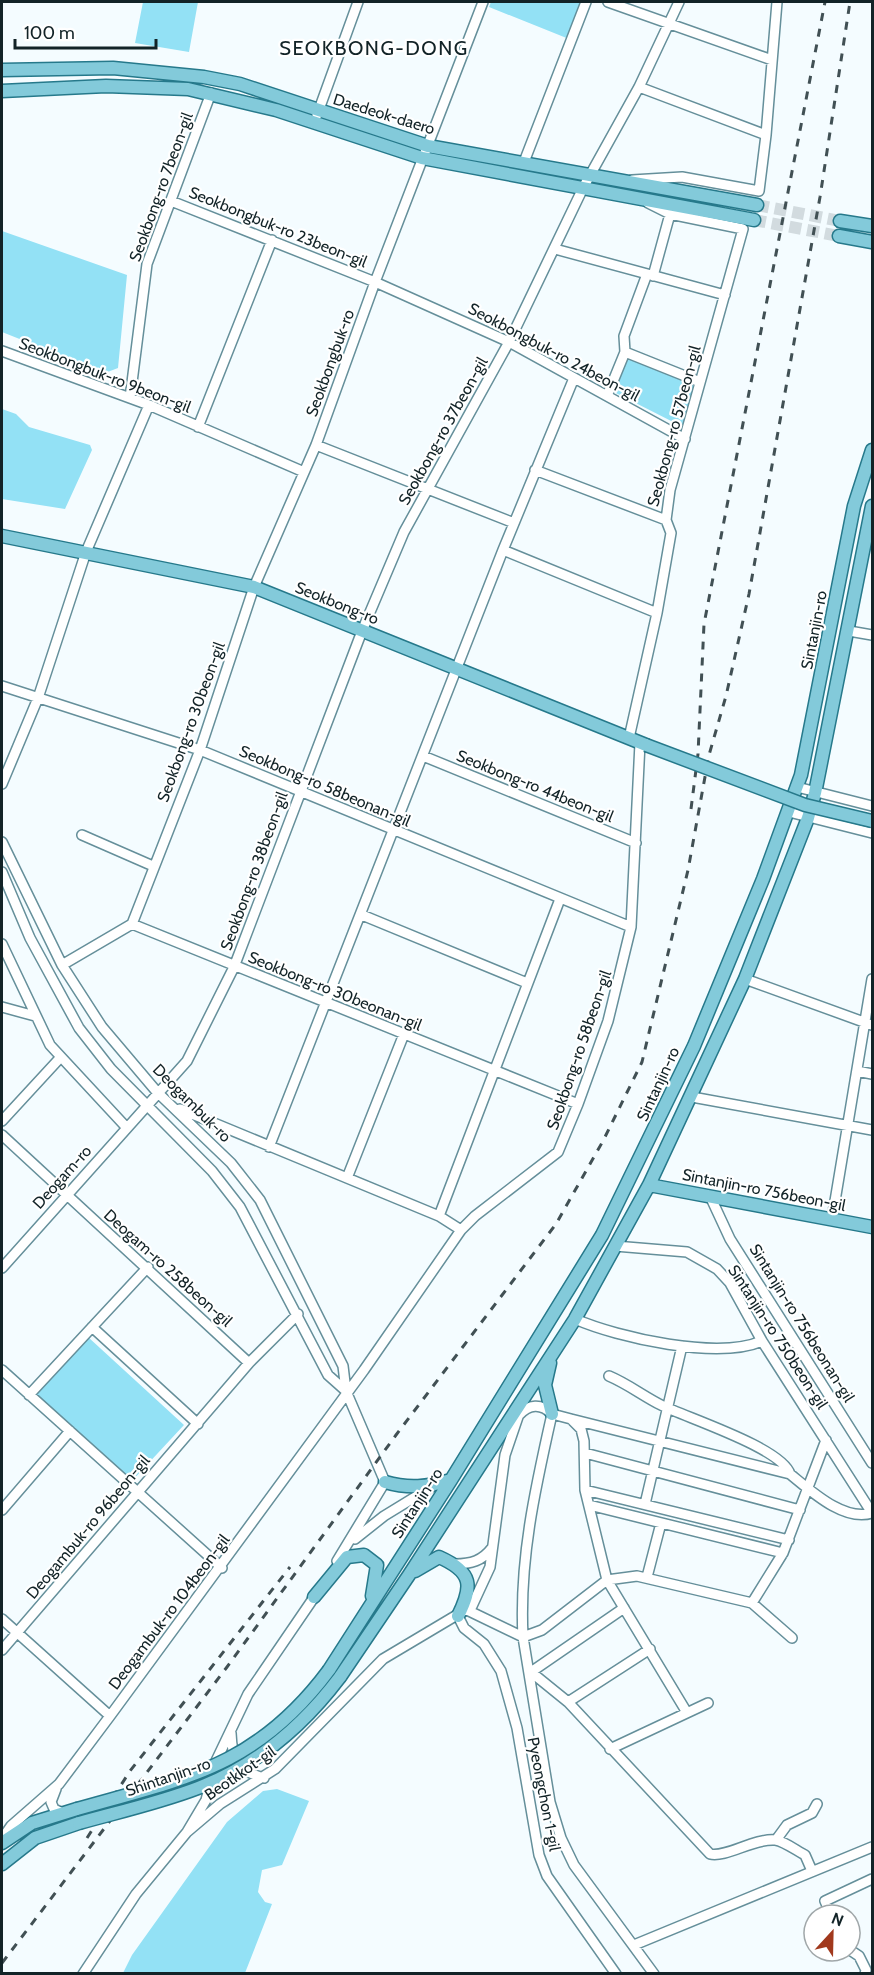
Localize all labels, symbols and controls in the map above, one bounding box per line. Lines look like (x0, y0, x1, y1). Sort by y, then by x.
scale bar (15, 12, 156, 50)
text: 100 m (24, 22, 75, 44)
district label: SEOKBONG-DONG (279, 36, 469, 60)
street label: Daedeok-daero (331, 90, 437, 139)
street label: Seokbong-ro 7beon-gil (125, 110, 197, 264)
street label: Seokbongbuk-ro 23beon-gil (186, 183, 370, 272)
street label: Seokbongbuk-ro 24beon-gil (465, 299, 643, 405)
street label: Seokbongbuk-ro (302, 307, 358, 419)
street label: Seokbongbuk-ro 9beon-gil (16, 333, 194, 417)
street label: Seokbong-ro 57beon-gil (643, 343, 705, 509)
street label: Seokbong-ro 37beon-gil (394, 354, 492, 508)
street label: Seokbong-ro (292, 578, 382, 628)
street label: Sintanjin-ro (797, 589, 831, 671)
street label: Seokbong-ro 30beon-gil (153, 639, 229, 805)
street label: Seokbong-ro 58beonan-gil (237, 741, 414, 831)
street label: Seokbong-ro 44beon-gil (454, 746, 616, 826)
street label: Seokbong-ro 38beon-gil (216, 789, 292, 953)
street label: Seokbong-ro 30beonan-gil (245, 947, 425, 1035)
street label: Seokbong-ro 58beon-gil (543, 968, 615, 1132)
street label: Sintanjin-ro (633, 1044, 684, 1124)
street label: Deogambuk-ro (149, 1060, 235, 1146)
street label: Deogam-ro (29, 1141, 96, 1213)
street label: Sintanjin-ro 756beon-gil (681, 1165, 848, 1215)
street label: Deogam-ro 258beon-gil (100, 1205, 236, 1331)
street label: Sintanjin-ro 756beonan-gil (746, 1241, 859, 1406)
street label: Sintanjin-ro 750beon-gil (724, 1261, 832, 1413)
street label: Deogambuk-ro 96beon-gil (22, 1451, 154, 1603)
street label: Sintanjin-ro (387, 1464, 447, 1542)
street label: Deogambuk-ro 104beon-gil (105, 1531, 234, 1693)
street label: Pyeongchon 1-gil (524, 1735, 564, 1853)
street label: Beotkkot-gil (201, 1742, 279, 1804)
street label: Shintanjin-ro (123, 1754, 213, 1800)
north arrow (802, 1903, 862, 1963)
text: N (829, 1909, 846, 1930)

